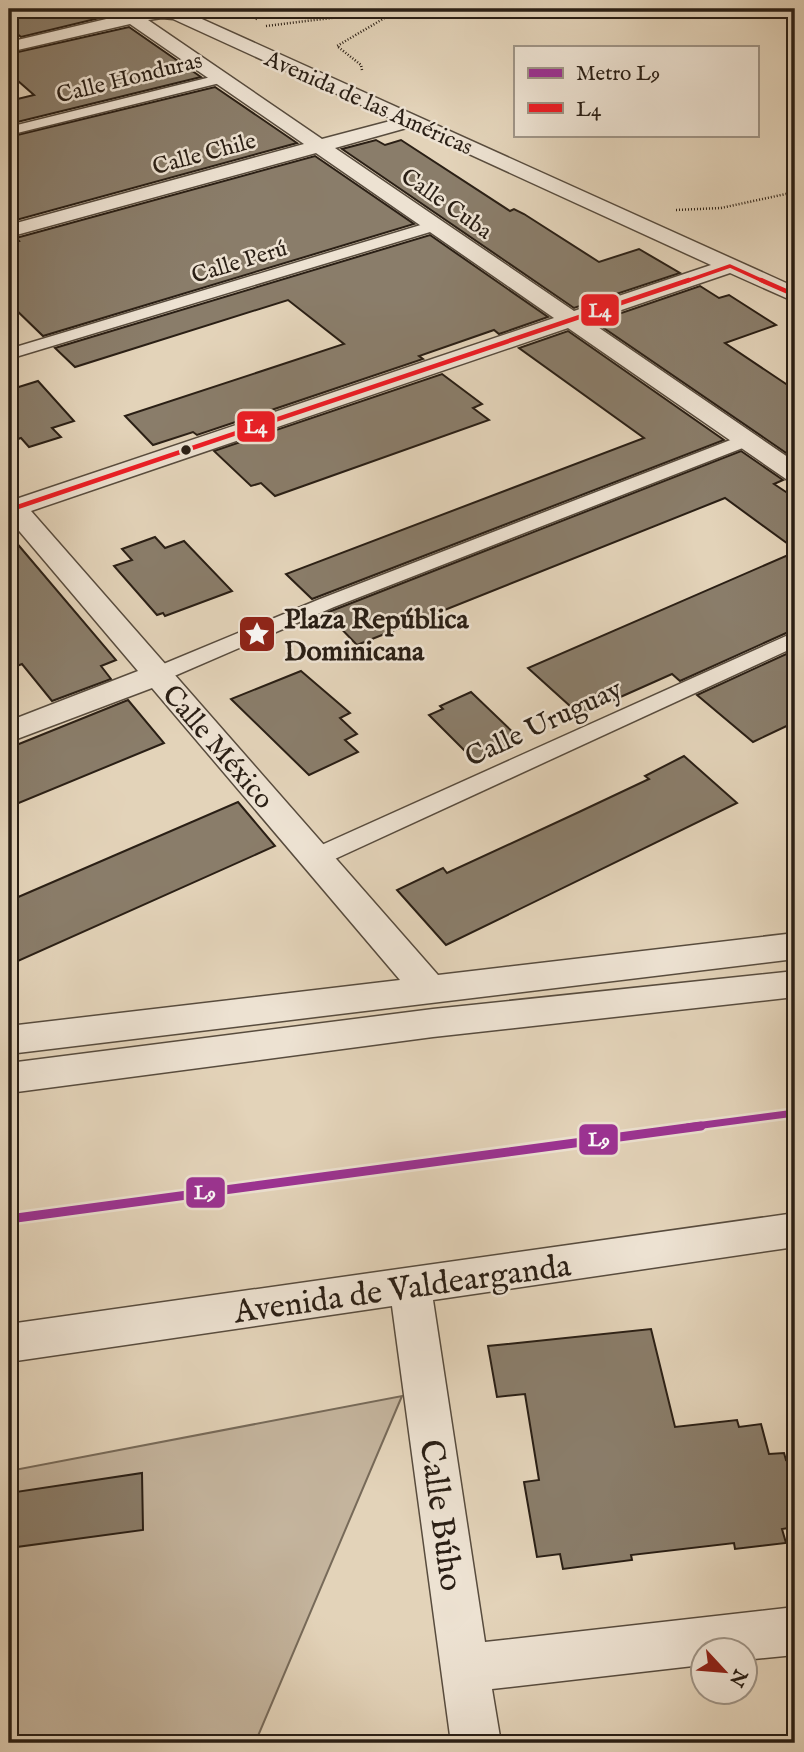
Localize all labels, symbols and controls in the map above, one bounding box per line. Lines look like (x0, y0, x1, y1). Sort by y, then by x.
street label: Avenida de las Américas (259, 44, 477, 162)
street label: Calle Honduras (54, 46, 205, 111)
legend (514, 46, 758, 136)
text: Metro L9 (576, 61, 660, 88)
text: L4 (576, 97, 602, 124)
street label: Calle Chile (149, 127, 259, 182)
street label: Calle Cuba (395, 162, 498, 246)
street label: Calle Perú (188, 234, 291, 291)
line badge: L4 (580, 293, 620, 327)
text: L4 (589, 300, 612, 324)
line badge: L4 (236, 410, 276, 443)
text: L4 (245, 416, 268, 440)
unlabelled marker (179, 443, 193, 457)
place label: Plaza República Dominicana (284, 603, 470, 670)
place icon: Plaza República Dominicana (236, 613, 278, 655)
street label: Calle Uruguay (460, 673, 628, 776)
street label: Calle México (154, 678, 281, 817)
line badge: L9 (578, 1123, 619, 1156)
text: L9 (588, 1129, 610, 1153)
line badge: L9 (185, 1176, 226, 1209)
text: L9 (194, 1182, 216, 1206)
street label: Avenida de Valdearganda (230, 1245, 574, 1335)
street label: Calle Búho (409, 1437, 471, 1594)
north arrow (688, 1636, 758, 1706)
text: N (723, 1664, 752, 1691)

